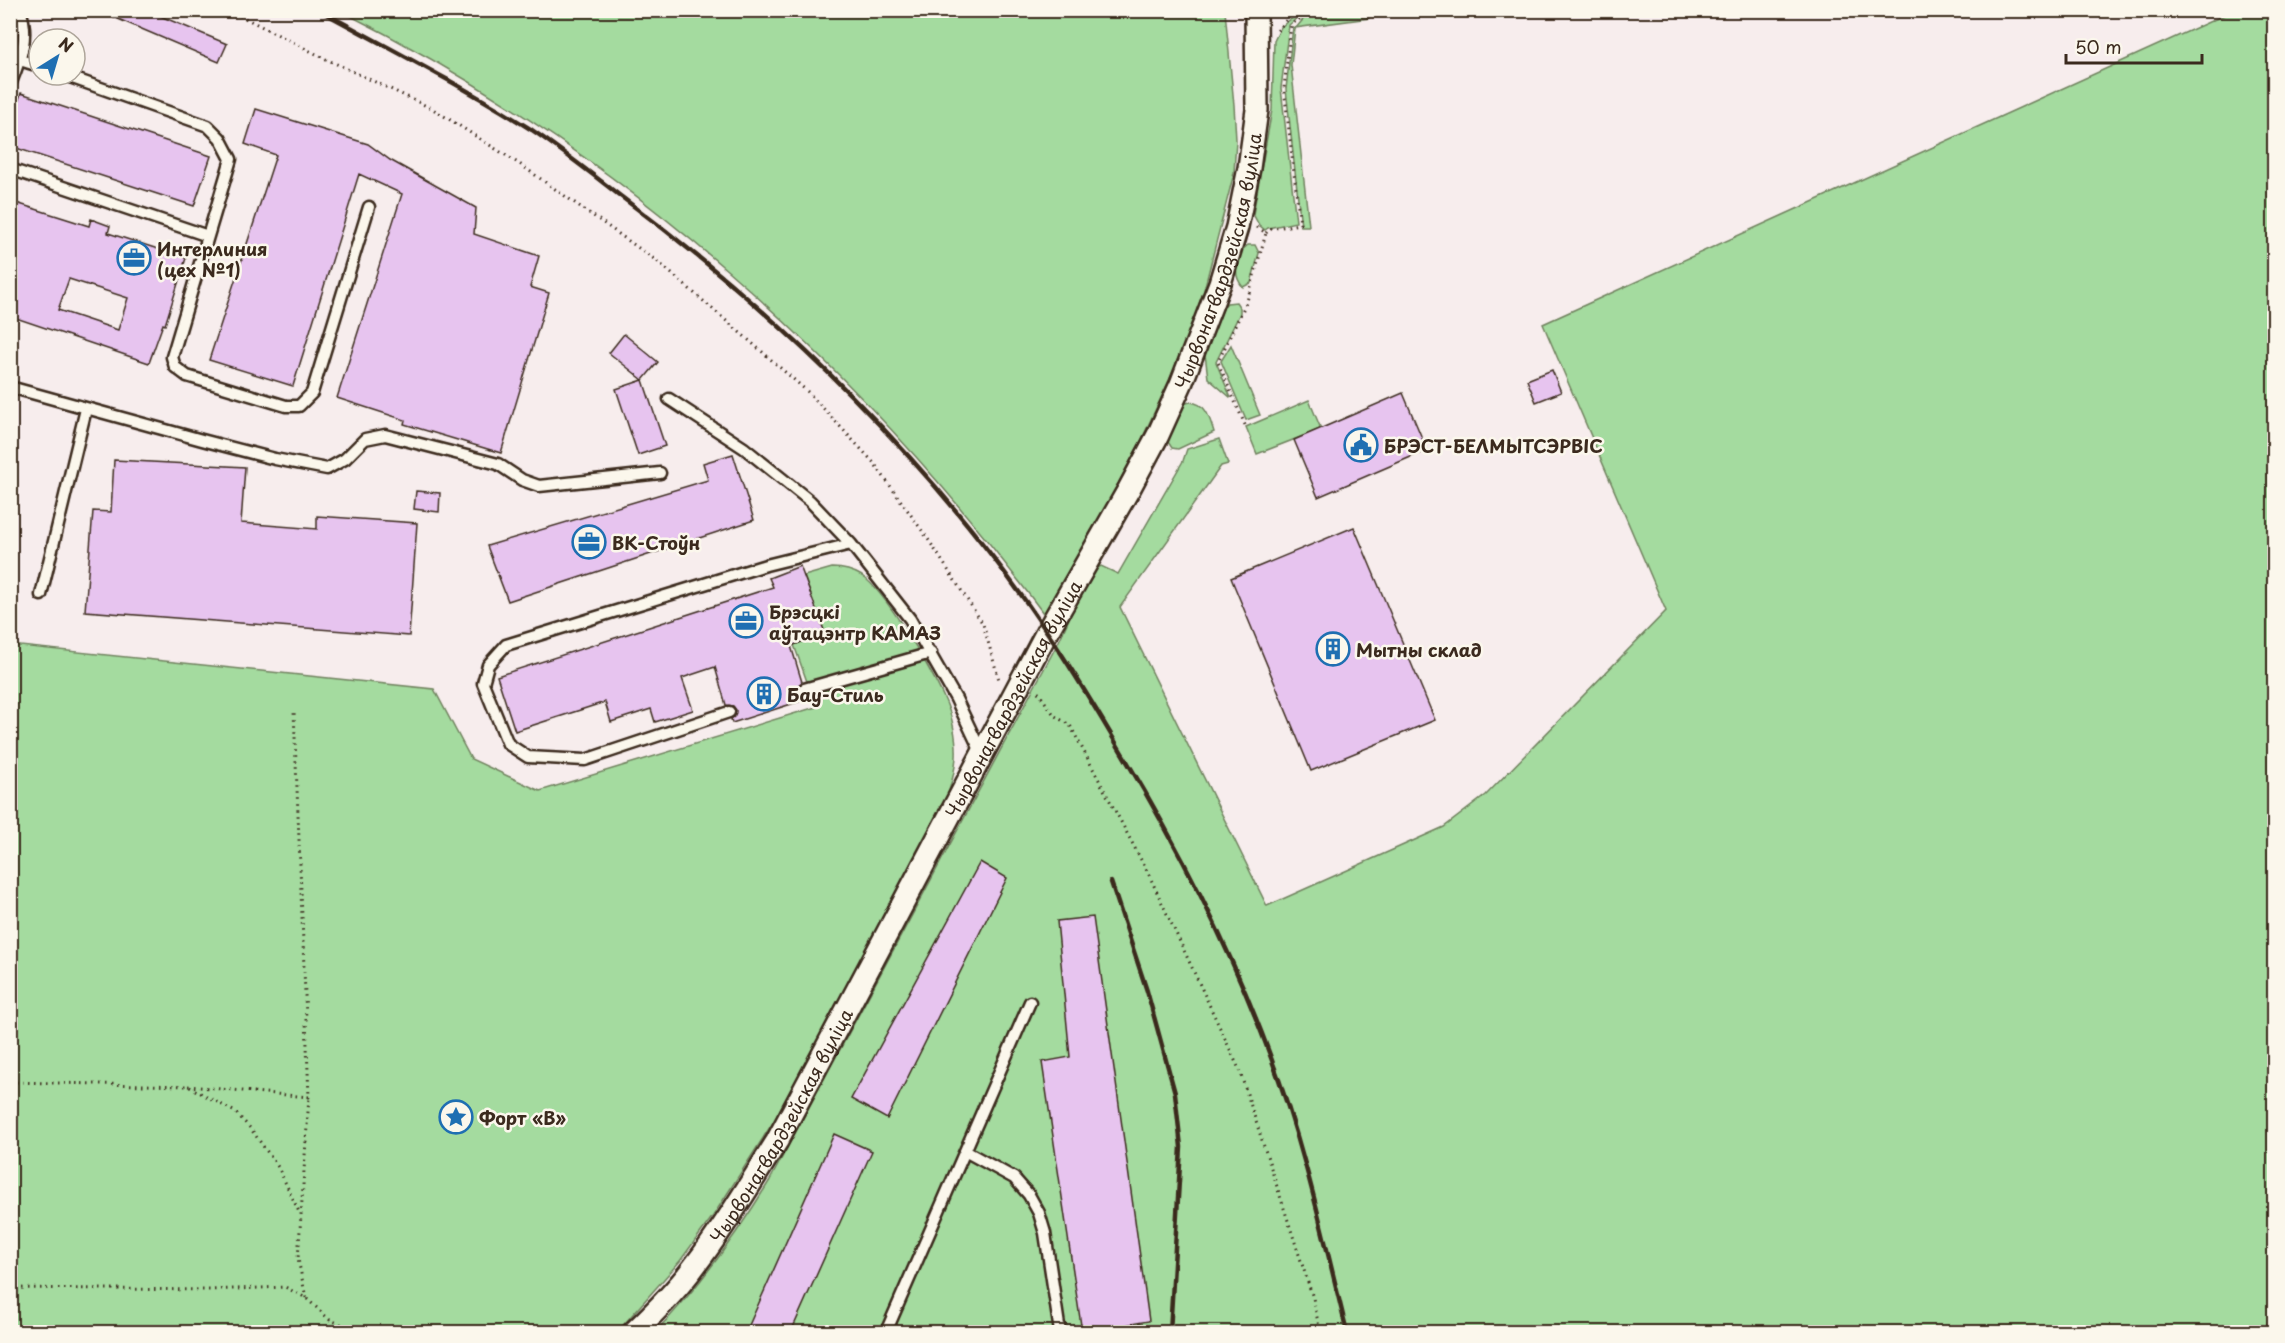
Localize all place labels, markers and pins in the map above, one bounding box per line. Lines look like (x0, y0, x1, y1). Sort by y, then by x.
place label: Интерлиния (цех №1) (157, 235, 267, 283)
office icon: Интерлиния (цех №1) (116, 240, 152, 276)
public building icon: БРЭСТ-БЕЛМЫТСЭРВІС (1343, 427, 1379, 463)
place label: БРЭСТ-БЕЛМЫТСЭРВІС (1384, 432, 1603, 459)
office icon: ВК-Стоўн (571, 524, 607, 560)
place label: ВК-Стоўн (612, 529, 700, 556)
place label: Брэсцкі аўтацэнтр КАМАЗ (769, 598, 941, 646)
office icon: Брэсцкі аўтацэнтр КАМАЗ (728, 603, 764, 639)
building icon: Мытны склад (1315, 631, 1351, 667)
place label: Мытны склад (1356, 636, 1482, 663)
building icon: Бау-Стиль (746, 676, 782, 712)
place label: Бау-Стиль (787, 681, 884, 708)
place icon: Форт «В» (438, 1099, 474, 1135)
place label: Форт «В» (479, 1104, 566, 1131)

